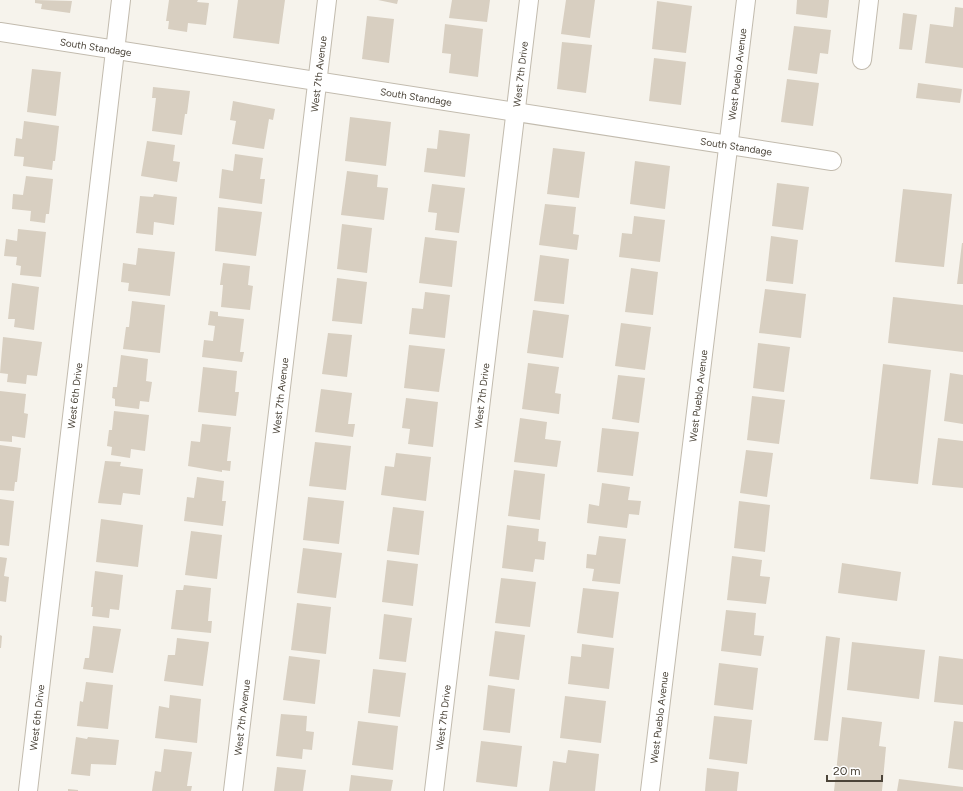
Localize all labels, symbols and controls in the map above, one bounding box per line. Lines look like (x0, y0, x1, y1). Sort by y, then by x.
street label: West Pueblo Avenue (725, 27, 750, 121)
street label: South Standage (59, 35, 133, 59)
street label: West 7th Avenue (308, 35, 330, 113)
street label: West 7th Drive (510, 40, 531, 108)
street label: South Standage (379, 85, 453, 109)
street label: South Standage (699, 135, 773, 159)
street label: West Pueblo Avenue (686, 349, 711, 443)
street label: West 7th Avenue (269, 356, 292, 435)
street label: West 6th Drive (65, 362, 85, 429)
street label: West 7th Drive (472, 362, 492, 429)
street label: West Pueblo Avenue (647, 670, 672, 764)
street label: West 7th Avenue (231, 678, 253, 756)
street label: West 6th Drive (27, 683, 48, 751)
street label: West 7th Drive (433, 684, 454, 751)
scale bar (827, 757, 882, 783)
text: 20 m (833, 764, 861, 778)

